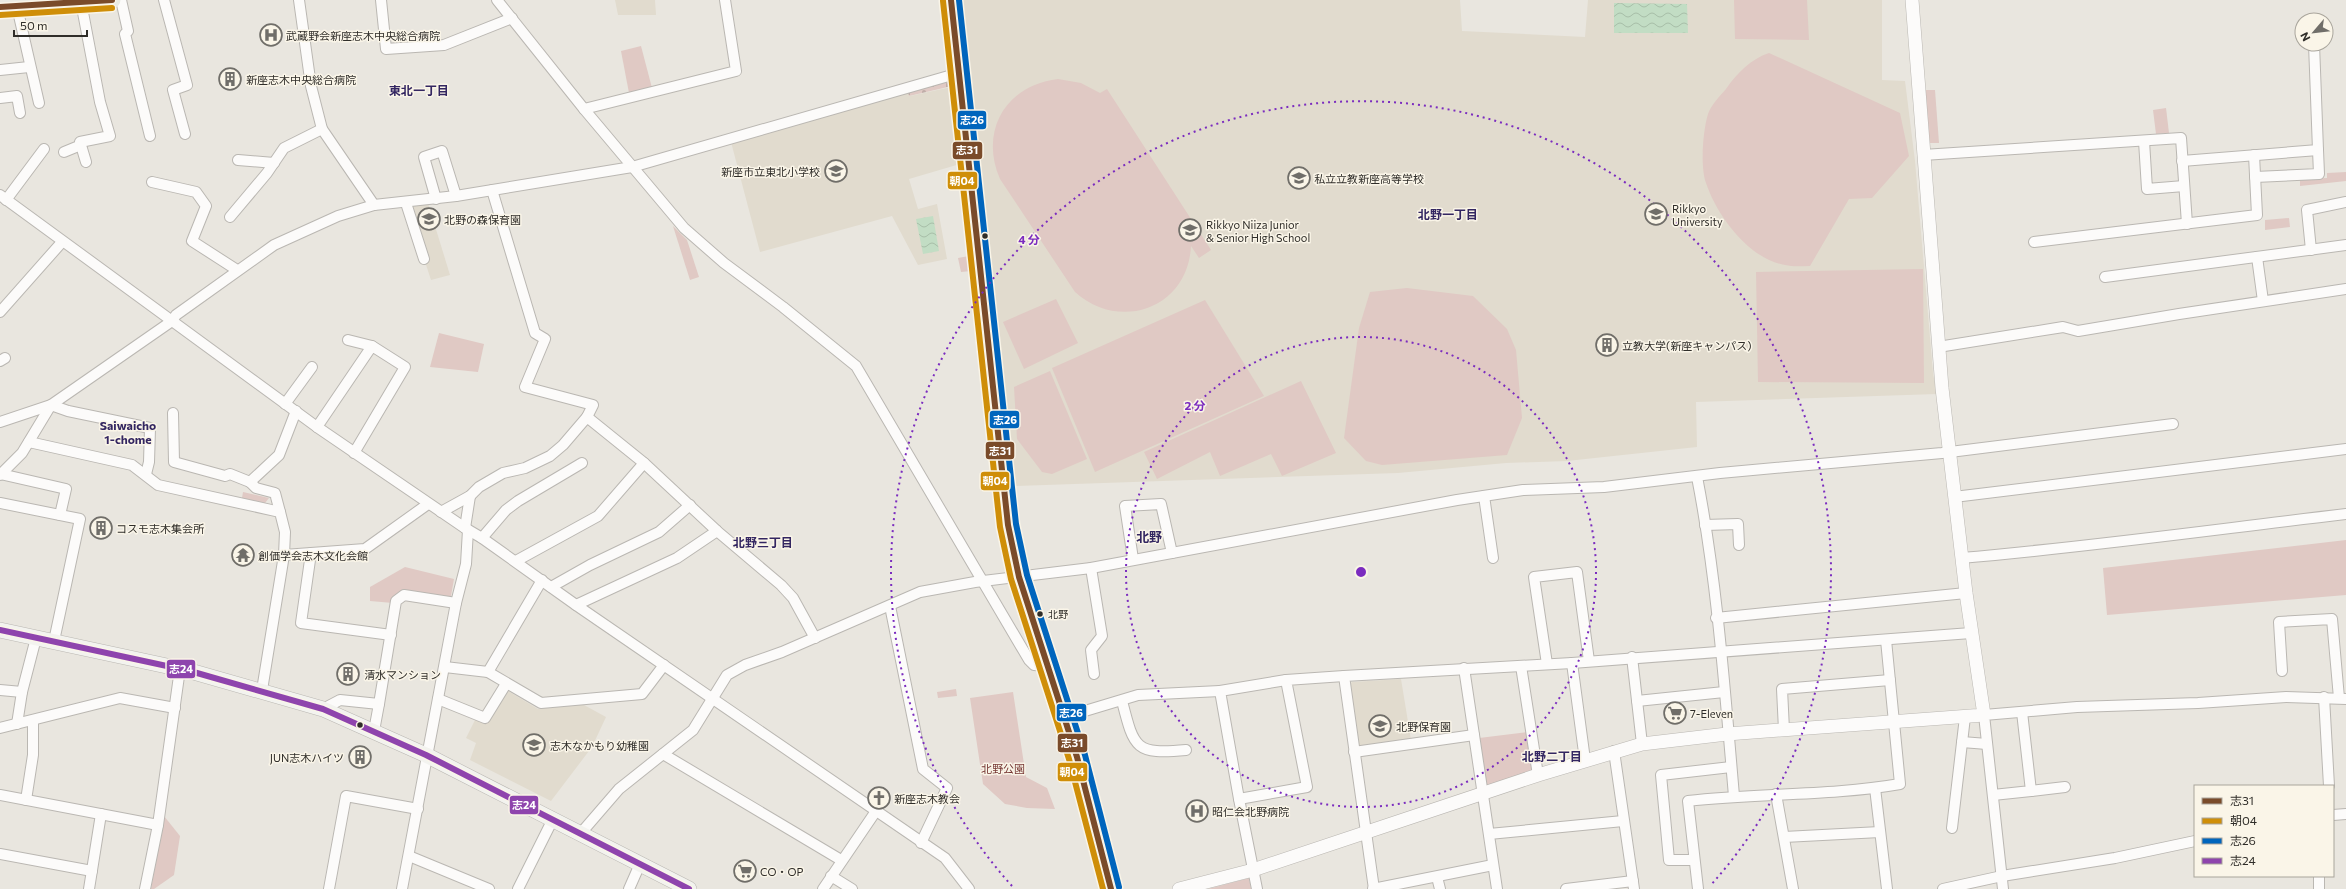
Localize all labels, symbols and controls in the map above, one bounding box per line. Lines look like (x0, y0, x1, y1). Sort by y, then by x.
scale bar (14, 12, 87, 38)
north arrow (2294, 12, 2334, 52)
text: 50 m (20, 18, 48, 32)
hospital icon: 武蔵野会新座志木中央総合病院 (258, 22, 284, 48)
place label: 武蔵野会新座志木中央総合病院 (286, 29, 440, 42)
text: N (2297, 30, 2312, 44)
building icon: 新座志木中央総合病院 (217, 66, 243, 92)
place label: 新座志木中央総合病院 (246, 73, 356, 86)
district label: 東北一丁目 (389, 83, 449, 97)
line badge: 志26 (957, 110, 987, 130)
text: 志26 (960, 113, 984, 126)
line badge: 志31 (952, 141, 983, 160)
text: 志31 (956, 143, 978, 156)
school or university icon: 新座市立東北小学校 (823, 158, 849, 184)
place label: 新座市立東北小学校 (721, 165, 820, 178)
school or university icon: 私立立教新座高等学校 (1286, 165, 1312, 191)
line badge: 朝04 (947, 171, 978, 190)
place label: 私立立教新座高等学校 (1314, 172, 1424, 185)
text: 朝04 (949, 174, 975, 187)
school or university icon: Rikkyo University (1643, 201, 1669, 227)
place label: Rikkyo University (1672, 202, 1723, 228)
school or university icon: 北野の森保育園 (416, 206, 442, 232)
district label: 北野一丁目 (1418, 207, 1478, 221)
place label: 北野の森保育園 (444, 213, 521, 226)
school or university icon: Rikkyo Niiza Junior & Senior High School (1177, 217, 1203, 243)
place label: Rikkyo Niiza Junior & Senior High School (1206, 218, 1310, 244)
unlabelled marker (980, 231, 990, 241)
text: 4 分 (1018, 232, 1040, 246)
building icon: 立教大学(新座キャンパス) (1594, 332, 1620, 358)
place label: 立教大学(新座キャンパス) (1622, 339, 1751, 352)
text: 2 分 (1184, 398, 1206, 412)
line badge: 志26 (989, 410, 1020, 429)
text: 志26 (993, 413, 1017, 426)
district label: Saiwaicho 1-chome (100, 418, 156, 446)
line badge: 志31 (985, 441, 1015, 460)
text: 志31 (989, 444, 1011, 457)
line badge: 朝04 (980, 471, 1010, 491)
text: 朝04 (982, 474, 1008, 487)
building icon: コスモ志木集会所 (88, 515, 114, 541)
place label: コスモ志木集会所 (116, 522, 205, 535)
district label: 北野 (1136, 529, 1162, 545)
district label: 北野三丁目 (733, 535, 793, 549)
temple icon: 創価学会志木文化会館 (230, 542, 256, 568)
place label: 創価学会志木文化会館 (258, 549, 368, 562)
centre of rings (1354, 565, 1368, 579)
place label: 北野 (1048, 608, 1068, 620)
marker: 北野 (1035, 609, 1045, 619)
line badge: 志24 (166, 659, 196, 679)
building icon: 清水マンション (335, 661, 361, 687)
text: 志24 (169, 662, 193, 675)
place label: 清水マンション (364, 668, 441, 681)
supermarket icon: 7-Eleven (1662, 700, 1688, 726)
line badge: 志26 (1056, 703, 1087, 722)
text: 志26 (1059, 706, 1083, 719)
place label: 7-Eleven (1690, 707, 1733, 720)
school or university icon: 北野保育園 (1367, 713, 1393, 739)
unlabelled marker (355, 720, 365, 730)
place label: 北野保育園 (1396, 720, 1451, 733)
school or university icon: 志木なかもり幼稚園 (521, 732, 547, 758)
line badge: 志31 (1057, 733, 1088, 753)
text: 志31 (1061, 736, 1083, 749)
place label: 志木なかもり幼稚園 (550, 739, 649, 752)
building icon: JUN志木ハイツ (347, 744, 373, 770)
district label: 北野二丁目 (1522, 749, 1582, 763)
place label: JUN志木ハイツ (270, 751, 344, 765)
park label: 北野公園 (981, 762, 1025, 775)
line badge: 朝04 (1057, 762, 1088, 782)
text: 朝04 (1059, 765, 1085, 778)
church icon: 新座志木教会 (866, 785, 892, 811)
legend (2194, 785, 2334, 877)
place label: 新座志木教会 (894, 792, 960, 805)
text: 志31 (2230, 793, 2254, 807)
line badge: 志24 (509, 795, 539, 815)
text: 志24 (512, 798, 536, 811)
hospital icon: 昭仁会北野病院 (1184, 798, 1210, 824)
place label: 昭仁会北野病院 (1212, 805, 1289, 818)
text: 朝04 (2230, 813, 2257, 827)
text: 志26 (2230, 833, 2256, 847)
text: 志24 (2230, 853, 2256, 867)
supermarket icon: CO・OP (732, 858, 758, 884)
place label: CO・OP (760, 865, 804, 878)

